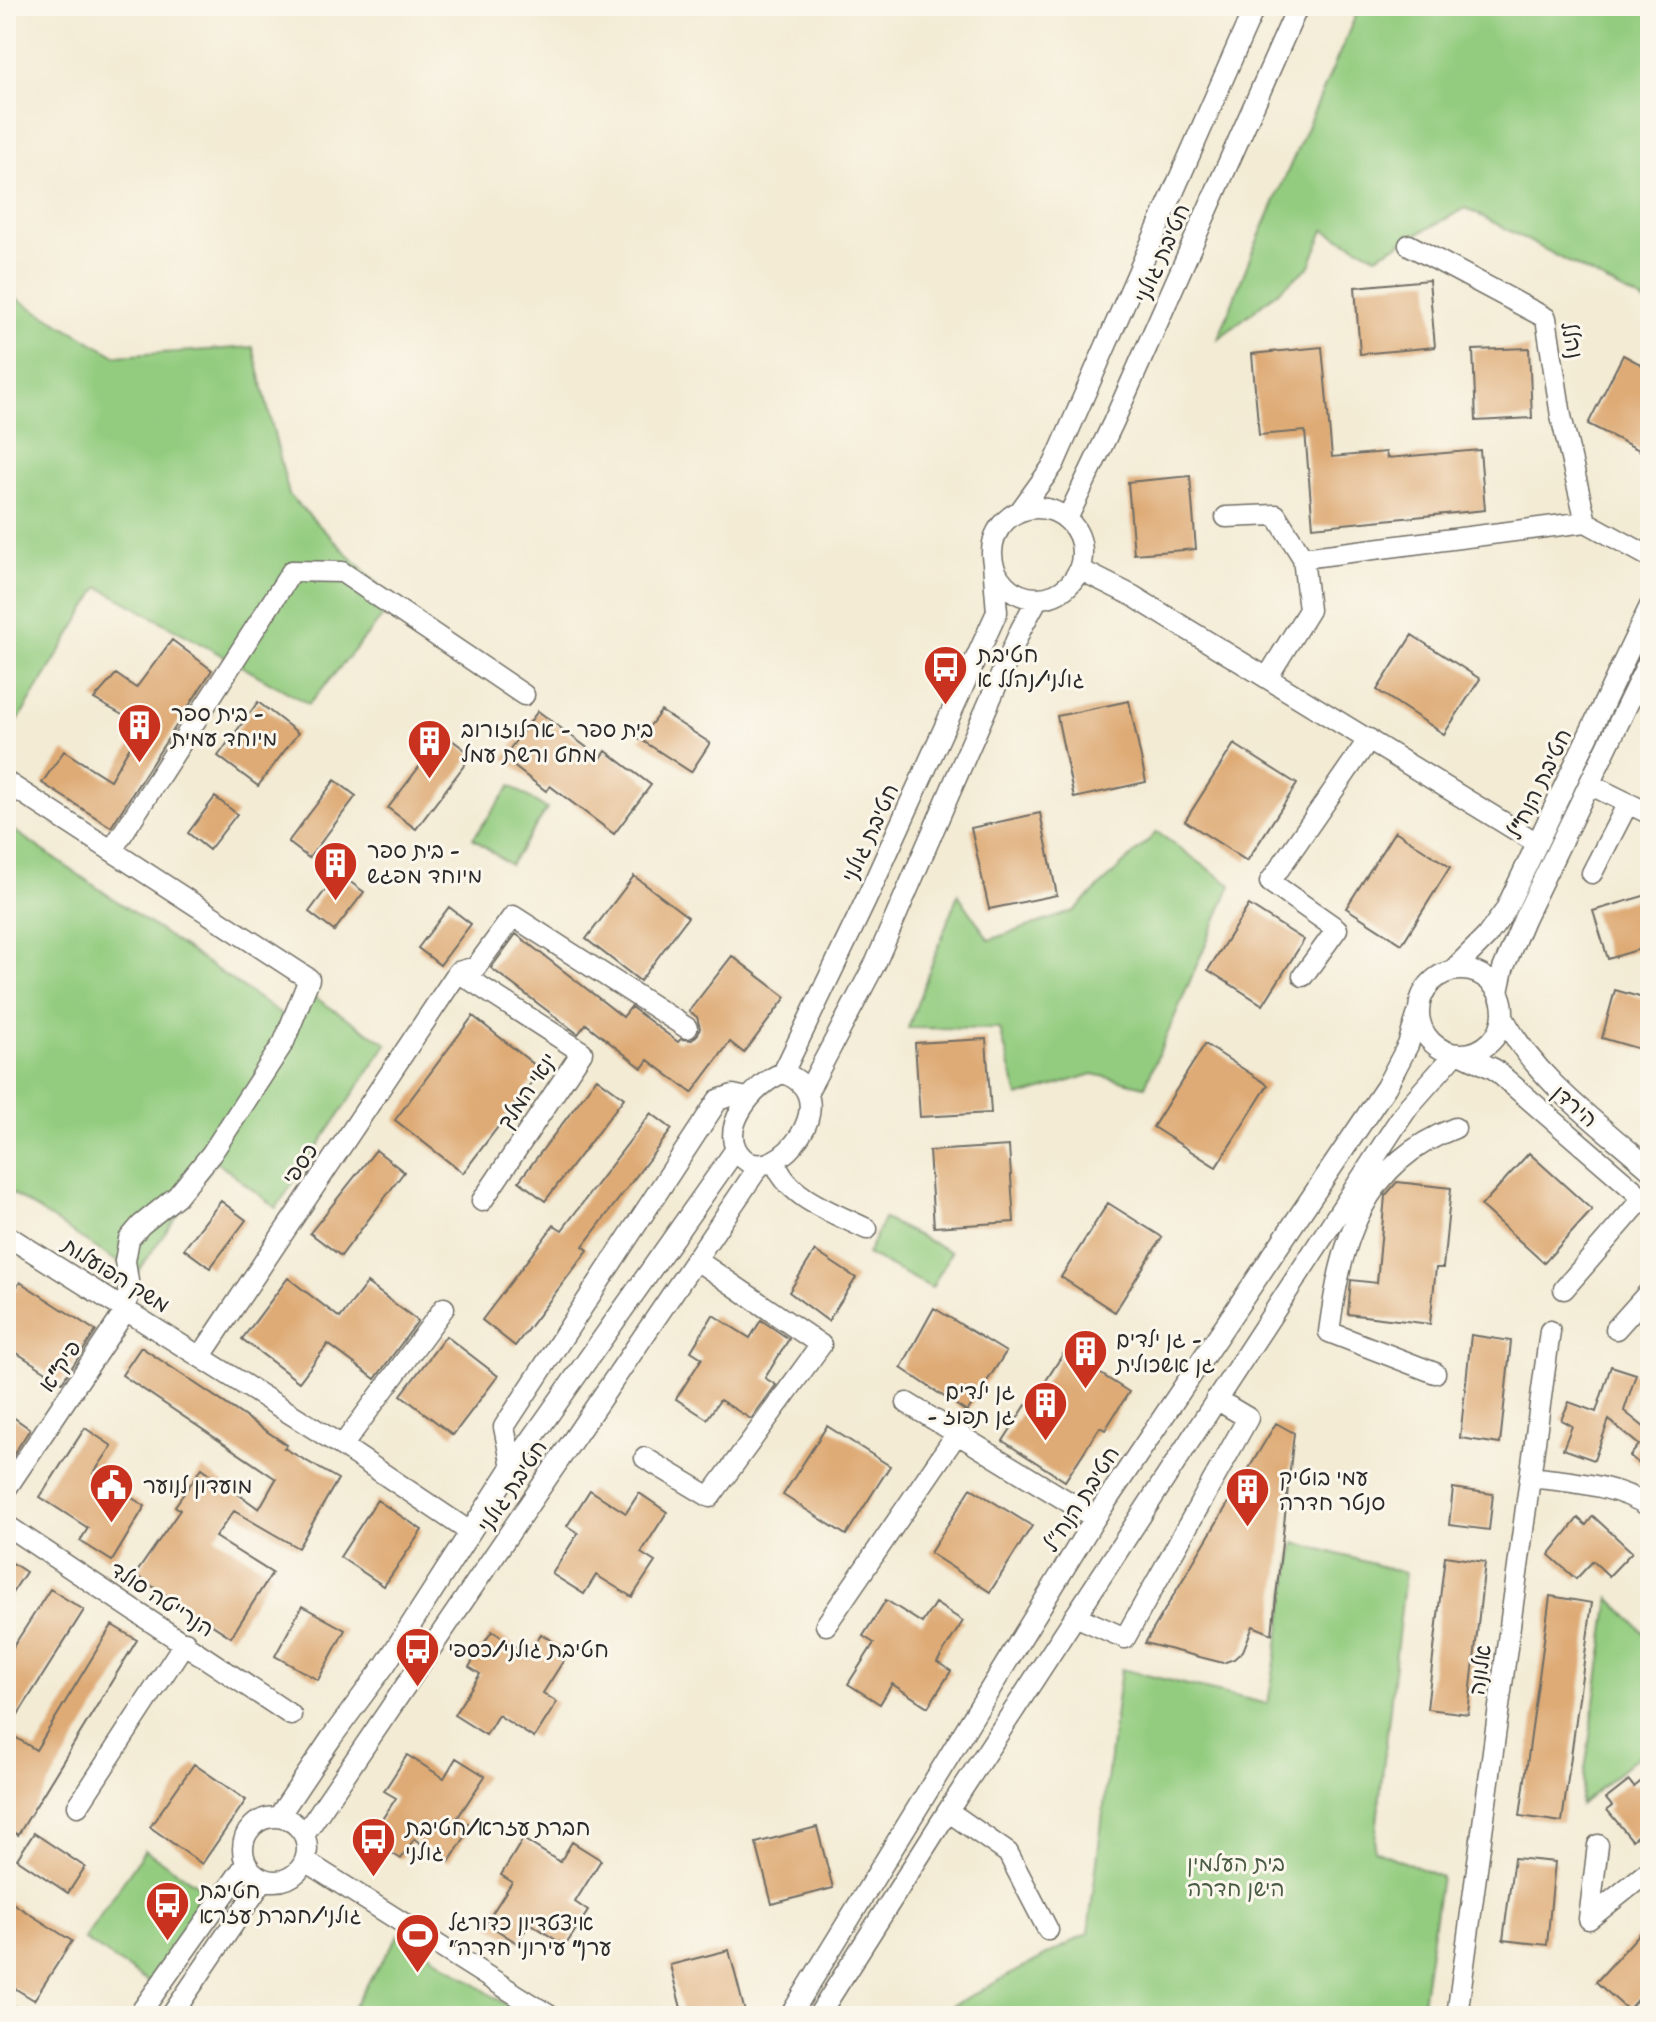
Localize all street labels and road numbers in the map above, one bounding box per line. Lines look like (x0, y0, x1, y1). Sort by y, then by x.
street label: חטיבת גולני (1123, 197, 1201, 309)
street label: נהלל (1549, 318, 1595, 362)
street label: חטיבת הנח"ל (1495, 721, 1583, 847)
street label: חטיבת גולני (830, 777, 910, 889)
street label: ינאי המלך (487, 1044, 567, 1138)
street label: הירדן (1543, 1075, 1607, 1137)
street label: כספי (271, 1135, 329, 1193)
street label: משק הפועלות (53, 1225, 178, 1324)
street label: פיק"א (28, 1332, 92, 1400)
street label: חטיבת גולני (466, 1431, 558, 1541)
street label: חטיבת הנח״ל (1032, 1438, 1130, 1560)
street label: הנרייטה סולד (102, 1550, 222, 1648)
street label: אלונה (1457, 1642, 1503, 1698)

